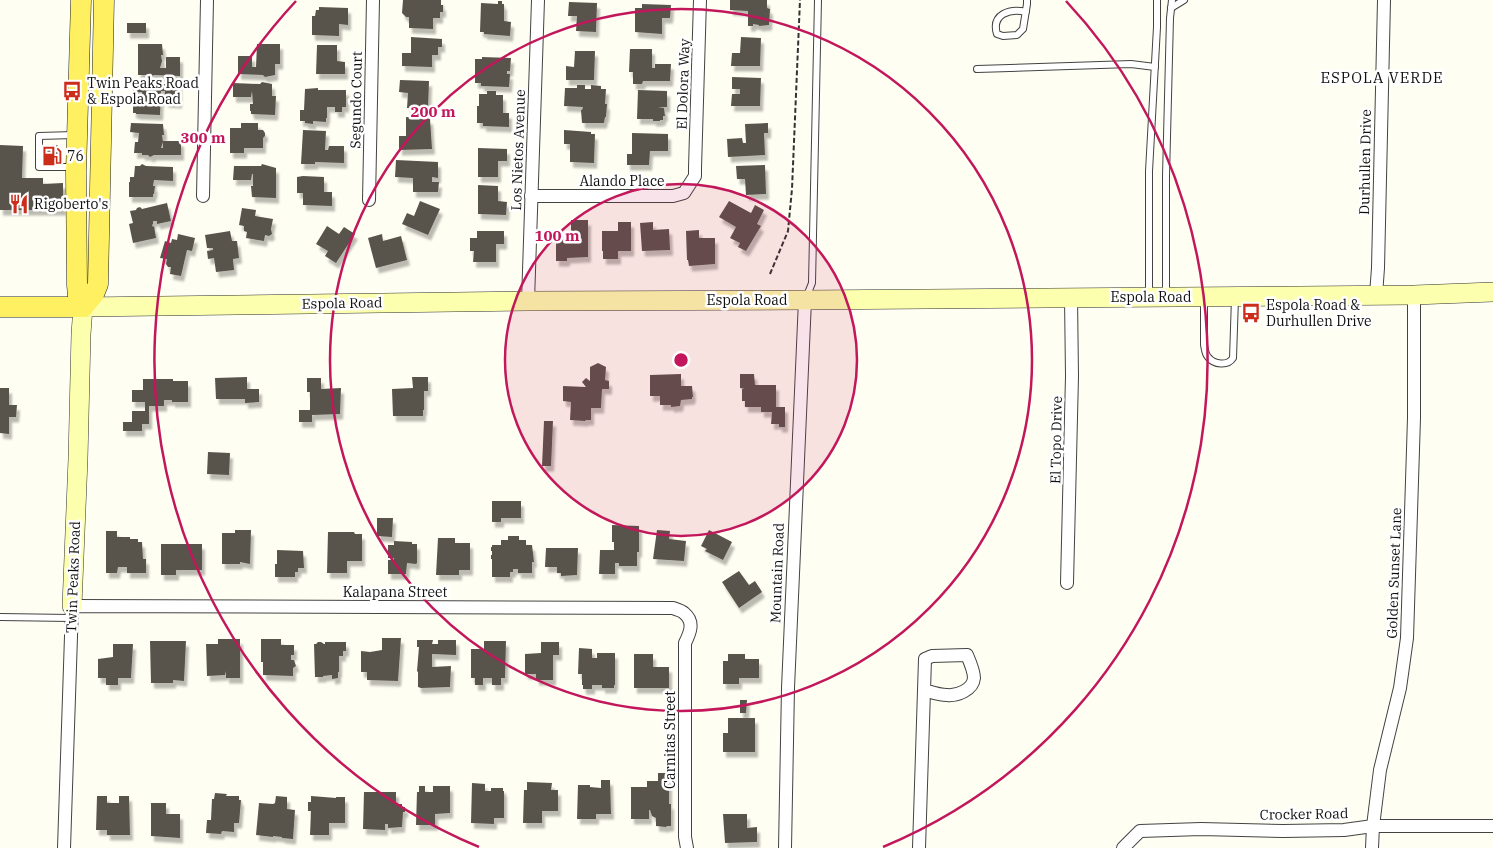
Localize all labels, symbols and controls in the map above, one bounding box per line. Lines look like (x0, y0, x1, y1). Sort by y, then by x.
street label: El Dolora Way (672, 38, 694, 130)
street label: Segundo Court (346, 51, 366, 149)
district label: ESPOLA VERDE (1320, 68, 1444, 87)
place label: Twin Peaks Road & Espola Road (87, 74, 200, 108)
bus stop icon: Twin Peaks Road & Espola Road (61, 80, 83, 102)
street label: Los Nietos Avenue (507, 89, 529, 211)
text: 200 m (410, 102, 456, 121)
street label: Durhullen Drive (1355, 109, 1375, 215)
text: 300 m (180, 128, 226, 147)
fuel station icon: 76 (41, 145, 63, 167)
place label: 76 (67, 147, 84, 165)
street label: Alando Place (579, 172, 665, 190)
restaurant icon: Rigoberto's (8, 193, 30, 215)
place label: Rigoberto's (34, 195, 109, 213)
text: 100 m (534, 226, 580, 245)
street label: Espola Road (1111, 288, 1192, 306)
street label: Espola Road (707, 291, 788, 309)
street label: Espola Road (301, 293, 383, 313)
place label: Espola Road & Durhullen Drive (1266, 296, 1372, 330)
bus stop icon: Espola Road & Durhullen Drive (1240, 302, 1262, 324)
centre of rings (672, 351, 690, 369)
street label: El Topo Drive (1046, 396, 1066, 484)
street label: Golden Sunset Lane (1383, 507, 1405, 639)
street label: Twin Peaks Road (62, 520, 84, 633)
street label: Mountain Road (766, 522, 788, 623)
street label: Kalapana Street (343, 583, 447, 601)
street label: Carnitas Street (661, 691, 679, 789)
street label: Crocker Road (1260, 804, 1349, 824)

